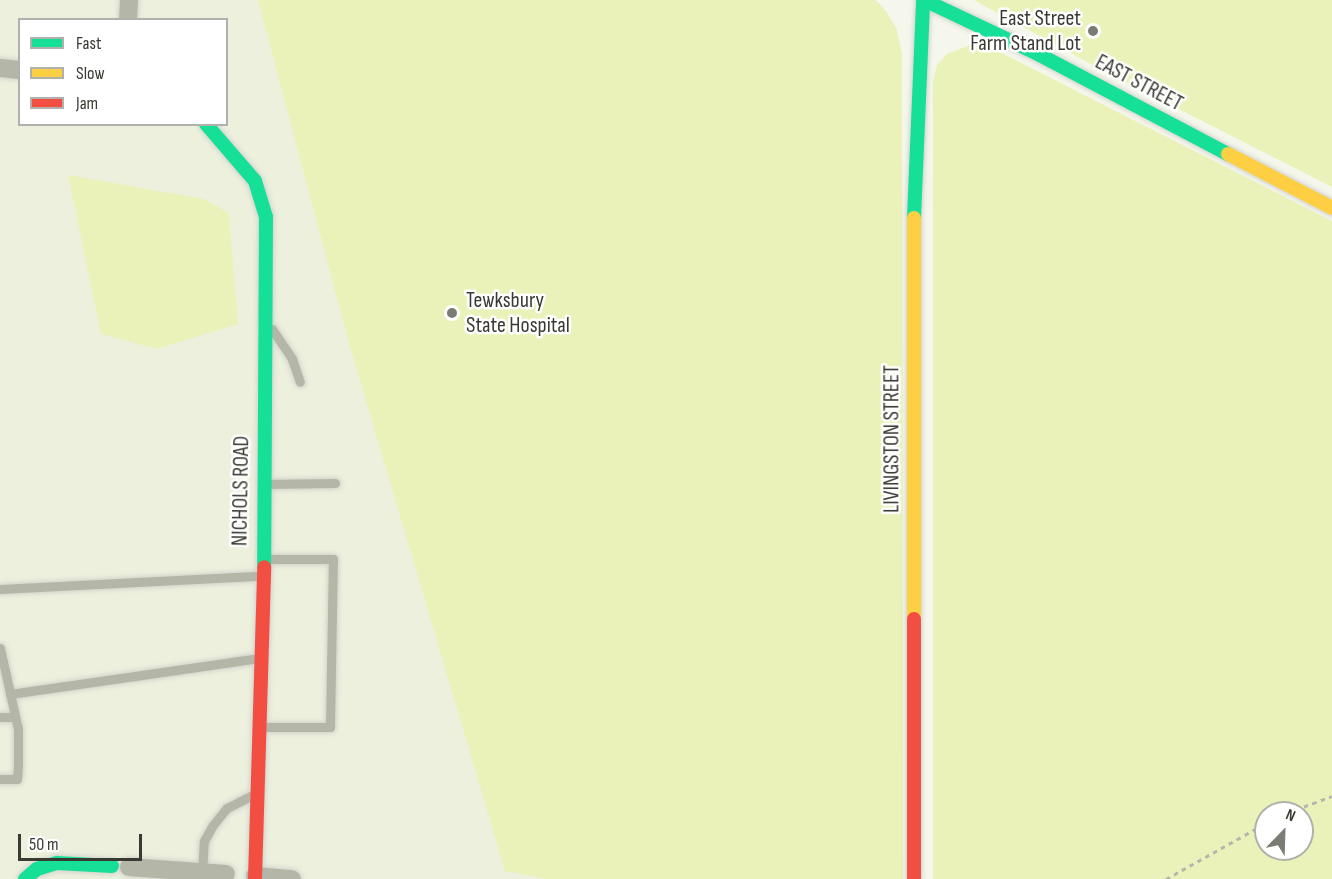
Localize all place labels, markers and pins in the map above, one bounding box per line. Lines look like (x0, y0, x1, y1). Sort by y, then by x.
place label: East Street Farm Stand Lot (970, 5, 1081, 56)
marker: East Street Farm Stand Lot (1086, 24, 1100, 38)
place label: Tewksbury State Hospital (466, 287, 570, 338)
marker: Tewksbury State Hospital (443, 304, 461, 322)

